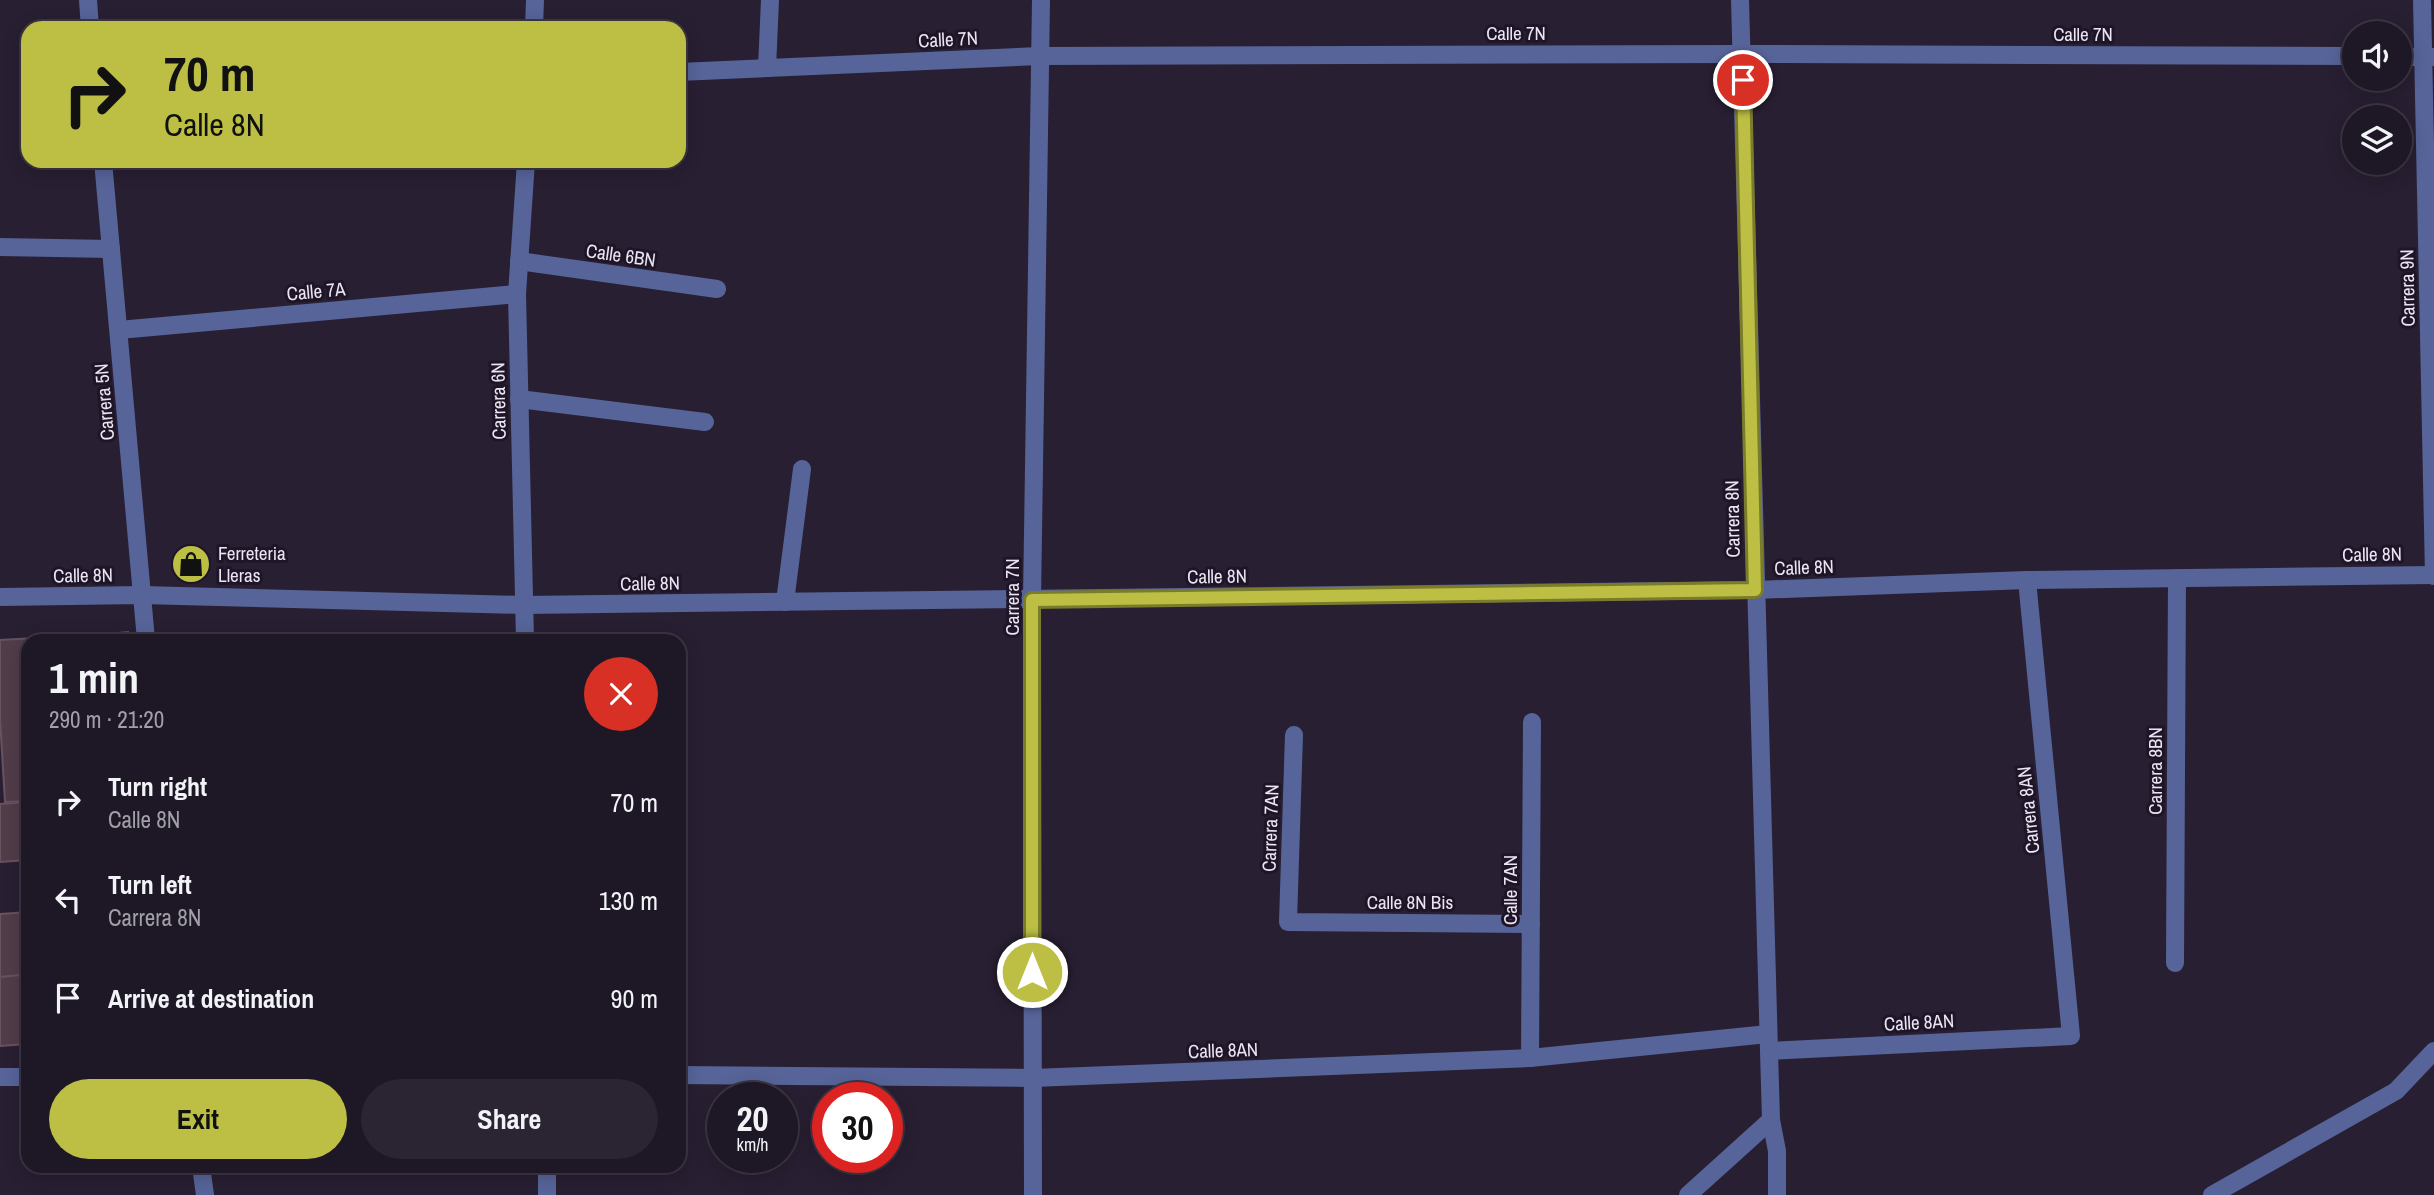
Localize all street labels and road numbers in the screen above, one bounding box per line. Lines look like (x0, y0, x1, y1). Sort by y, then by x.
street label: Calle 7N (1486, 20, 1546, 46)
street label: Calle 7N (2053, 21, 2113, 47)
street label: Calle 7N (917, 24, 979, 54)
street label: Calle 6BN (584, 237, 658, 273)
street label: Carrera 9N (2393, 249, 2421, 327)
street label: Calle 7A (286, 275, 347, 307)
street label: Carrera 5N (88, 362, 120, 442)
street label: Carrera 6N (484, 362, 512, 440)
street label: Carrera 8N (1718, 480, 1746, 558)
street label: Calle 8N (2342, 540, 2402, 568)
street label: Calle 8N (1774, 553, 1834, 581)
street label: Carrera 7N (999, 558, 1025, 636)
street label: Calle 8N (53, 561, 113, 589)
street label: Calle 8N (1187, 562, 1247, 590)
street label: Calle 8N (620, 569, 680, 597)
street label: Carrera 8BN (2142, 727, 2168, 815)
street label: Carrera 8AN (2011, 765, 2045, 855)
street label: Carrera 7AN (1255, 784, 1285, 872)
street label: Calle 7AN (1497, 855, 1523, 925)
street label: Calle 8N Bis (1367, 889, 1453, 915)
street label: Calle 8AN (1883, 1007, 1955, 1037)
street label: Calle 8AN (1187, 1036, 1259, 1064)

